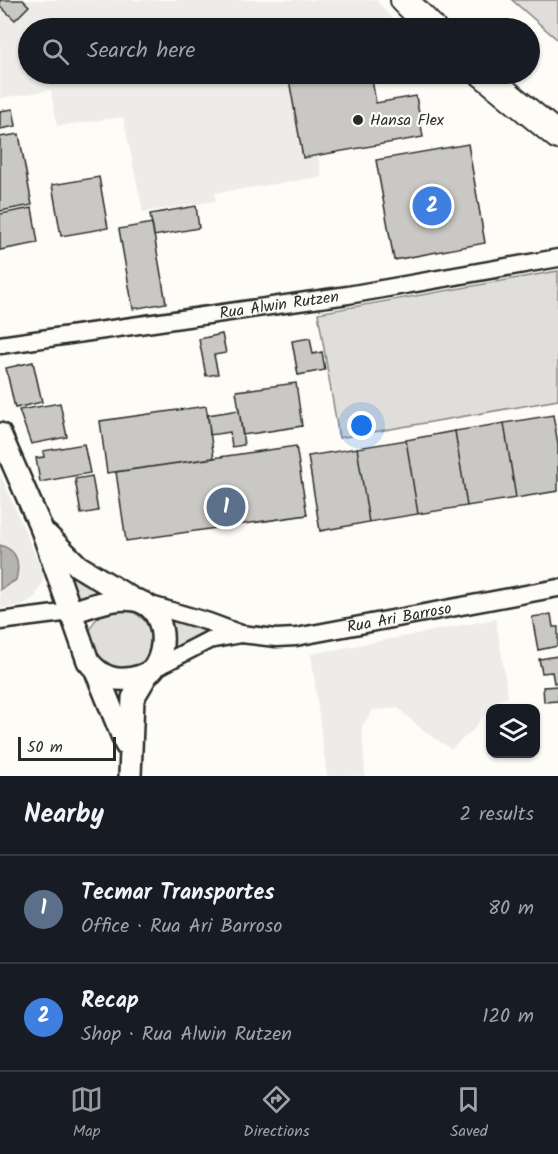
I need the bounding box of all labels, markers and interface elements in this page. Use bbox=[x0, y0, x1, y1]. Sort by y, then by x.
search box bbox=[18, 18, 540, 84]
text: Search here bbox=[87, 34, 195, 69]
icon: search bbox=[39, 35, 72, 68]
place label: Hansa Flex bbox=[370, 108, 445, 133]
marker: Hansa Flex bbox=[351, 113, 365, 127]
pin: 2 bbox=[412, 184, 452, 228]
street label: Rua Alwin Rutzen bbox=[218, 284, 340, 326]
your location bbox=[347, 411, 376, 440]
pin: 1 bbox=[206, 484, 246, 530]
street label: Rua Ari Barroso bbox=[345, 596, 453, 640]
map controls bbox=[486, 704, 540, 758]
button: layers bbox=[486, 704, 540, 758]
scale bar bbox=[18, 734, 116, 762]
text: 50 m bbox=[27, 735, 63, 760]
text: Nearby bbox=[24, 794, 104, 836]
text: 2 results bbox=[459, 799, 534, 831]
text: Tecmar Transportes bbox=[81, 876, 275, 911]
text: 1 bbox=[40, 893, 47, 925]
text: 80 m bbox=[488, 893, 534, 925]
text: Office · Rua Ari Barroso bbox=[81, 911, 282, 943]
text: Recap bbox=[81, 984, 139, 1019]
text: 2 bbox=[38, 1001, 49, 1033]
text: 120 m bbox=[482, 1001, 534, 1033]
text: Shop · Rua Alwin Rutzen bbox=[81, 1019, 292, 1051]
tab: Map bbox=[70, 1083, 103, 1144]
tab: Directions bbox=[243, 1083, 310, 1144]
tab: Saved bbox=[450, 1083, 488, 1144]

